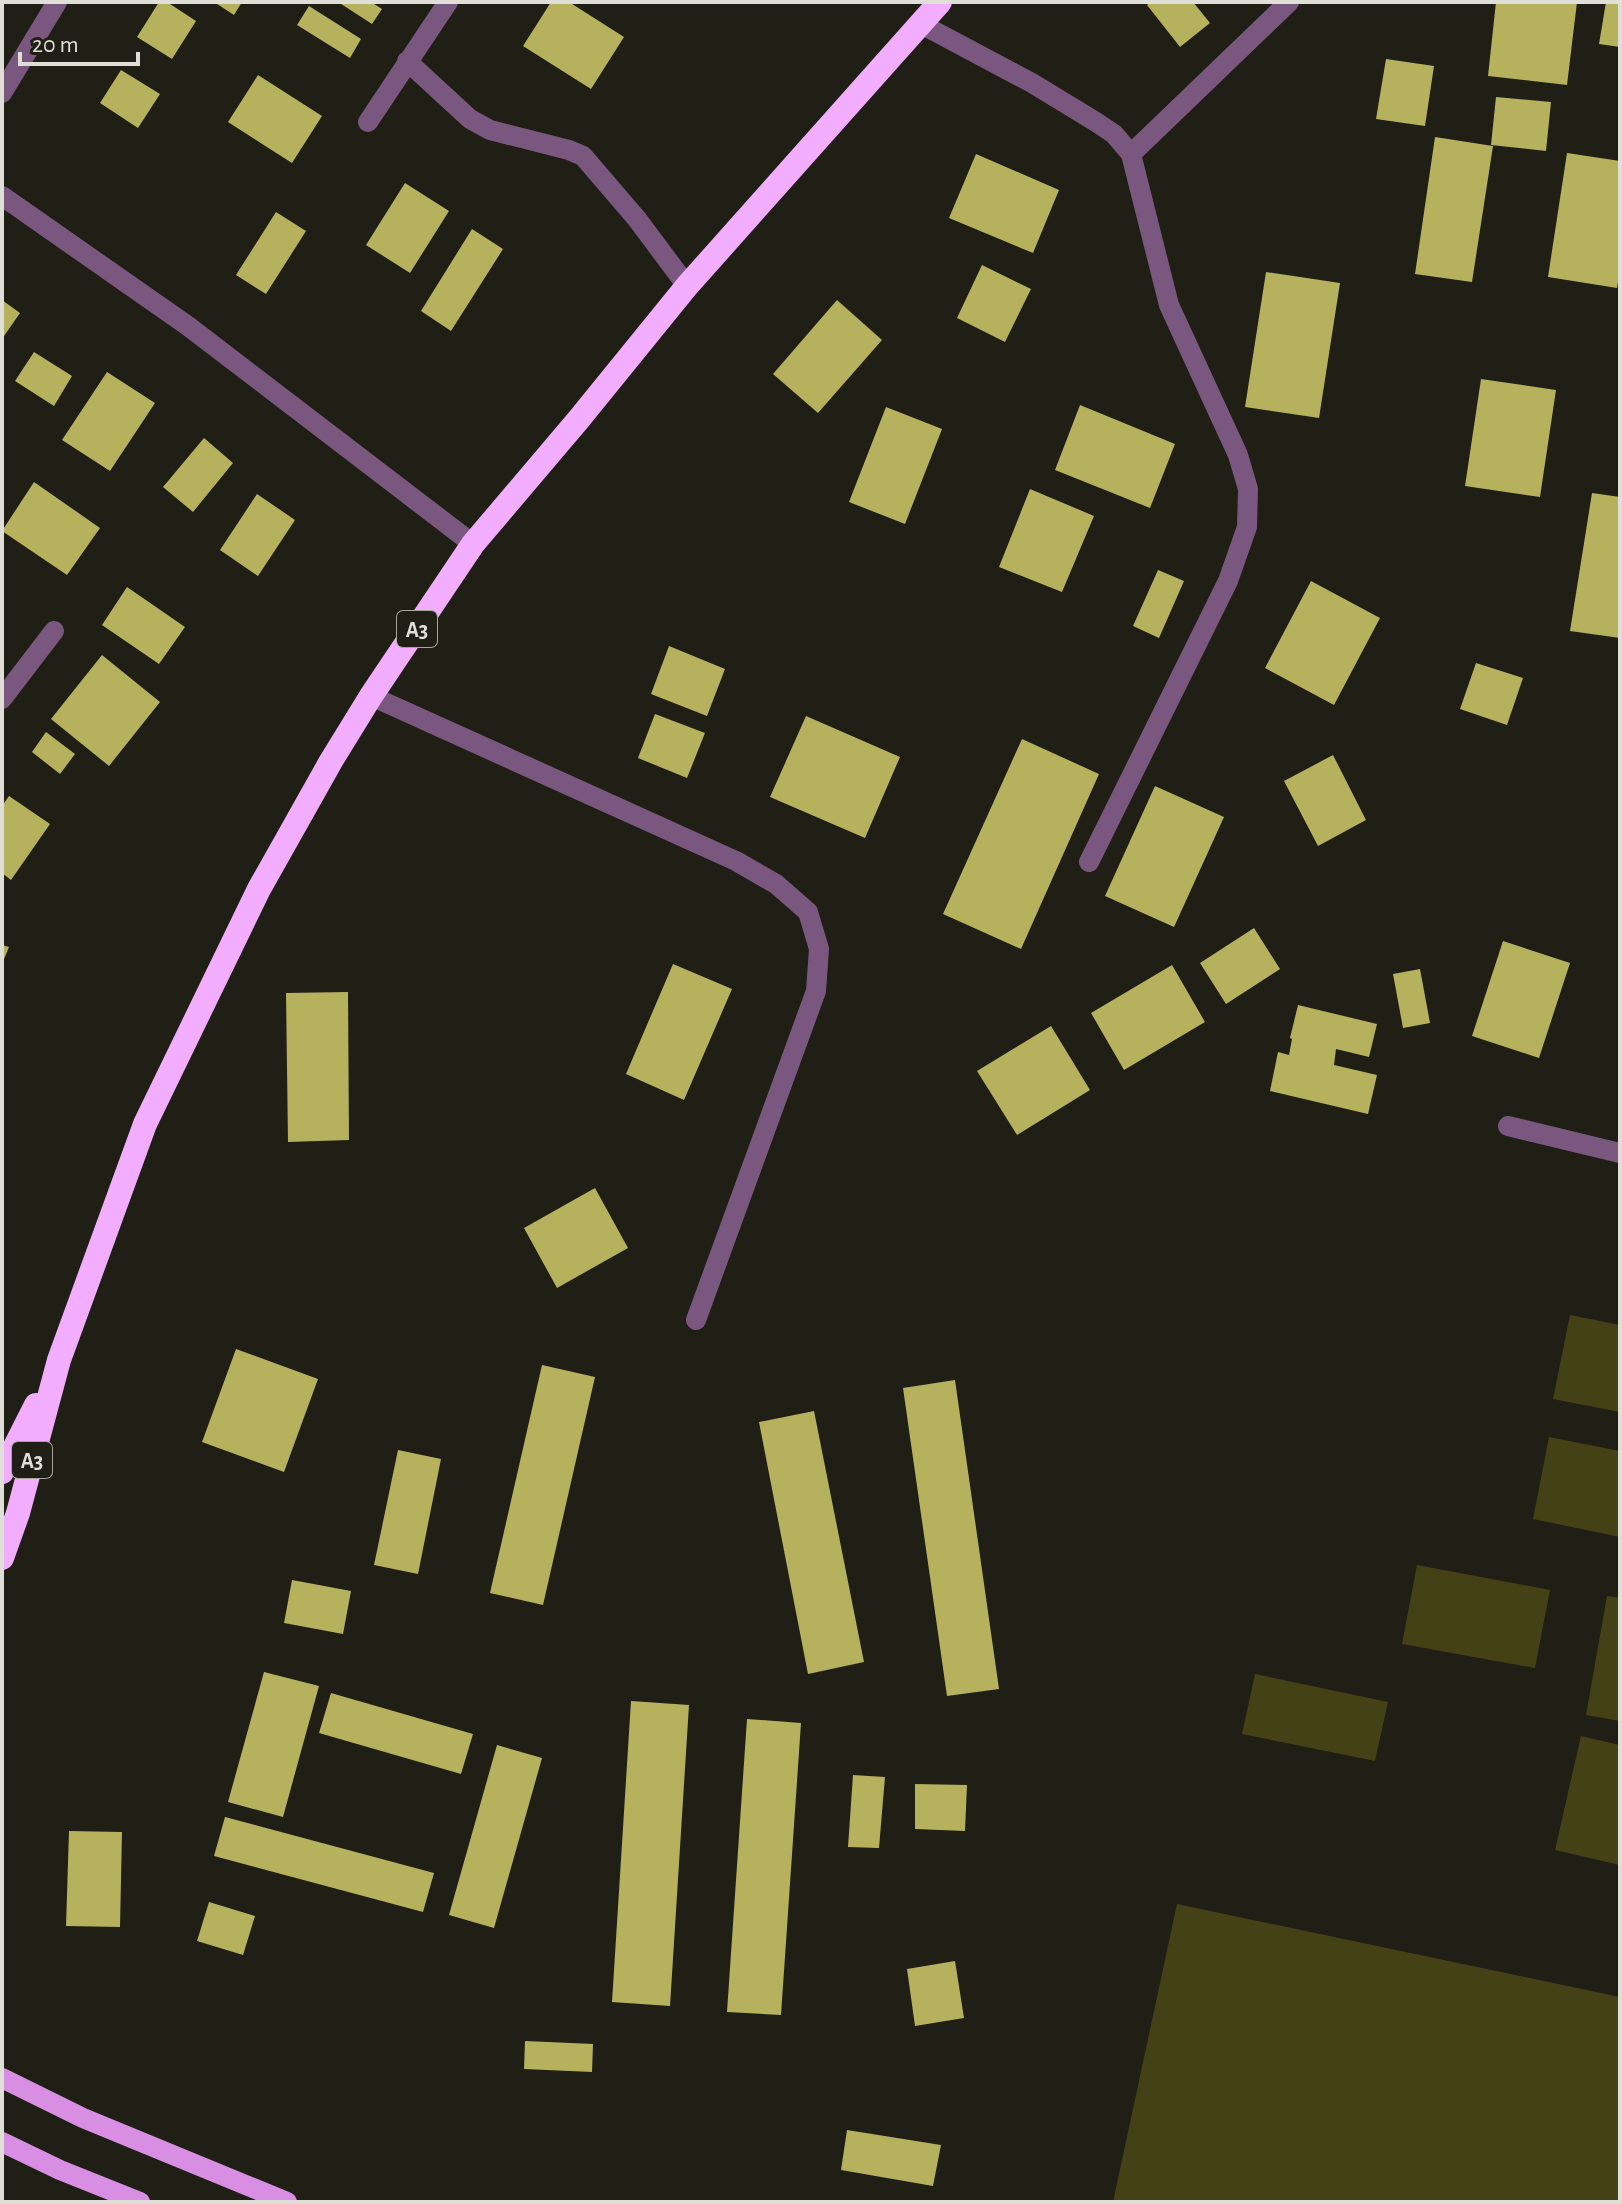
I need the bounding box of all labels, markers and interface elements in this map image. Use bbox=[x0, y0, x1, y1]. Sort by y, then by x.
scale bar bbox=[20, 16, 138, 66]
text: 20 m bbox=[32, 33, 79, 57]
road number: A3 bbox=[397, 611, 437, 647]
road number: A3 bbox=[12, 1442, 52, 1478]

